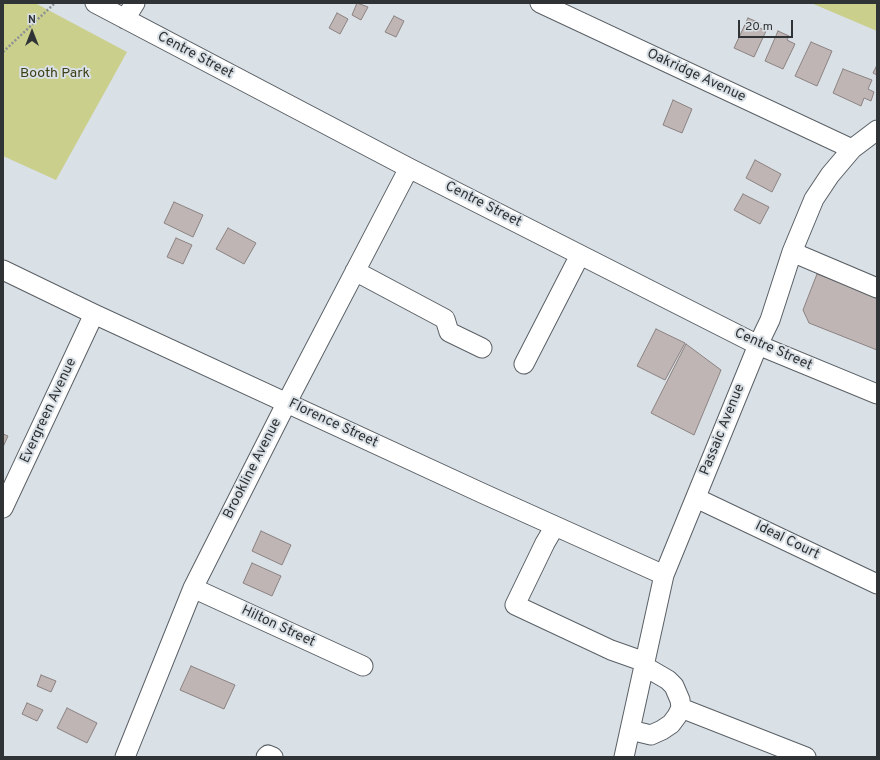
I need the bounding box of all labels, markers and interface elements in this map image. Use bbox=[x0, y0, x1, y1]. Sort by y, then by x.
north arrow bbox=[12, 12, 52, 52]
scale bar bbox=[740, 12, 795, 38]
text: N bbox=[28, 13, 36, 27]
text: 20 m bbox=[745, 19, 773, 35]
street label: Centre Street bbox=[154, 29, 236, 83]
street label: Oakridge Avenue bbox=[644, 46, 748, 106]
park label: Booth Park bbox=[20, 66, 90, 82]
street label: Centre Street bbox=[442, 179, 524, 231]
street label: Centre Street bbox=[731, 325, 815, 375]
street label: Evergreen Avenue bbox=[17, 356, 81, 466]
street label: Passaic Avenue bbox=[697, 382, 749, 478]
street label: Florence Street bbox=[286, 396, 380, 452]
street label: Brookline Avenue bbox=[220, 416, 286, 522]
street label: Ideal Court bbox=[752, 518, 822, 564]
street label: Hilton Street bbox=[238, 603, 318, 651]

